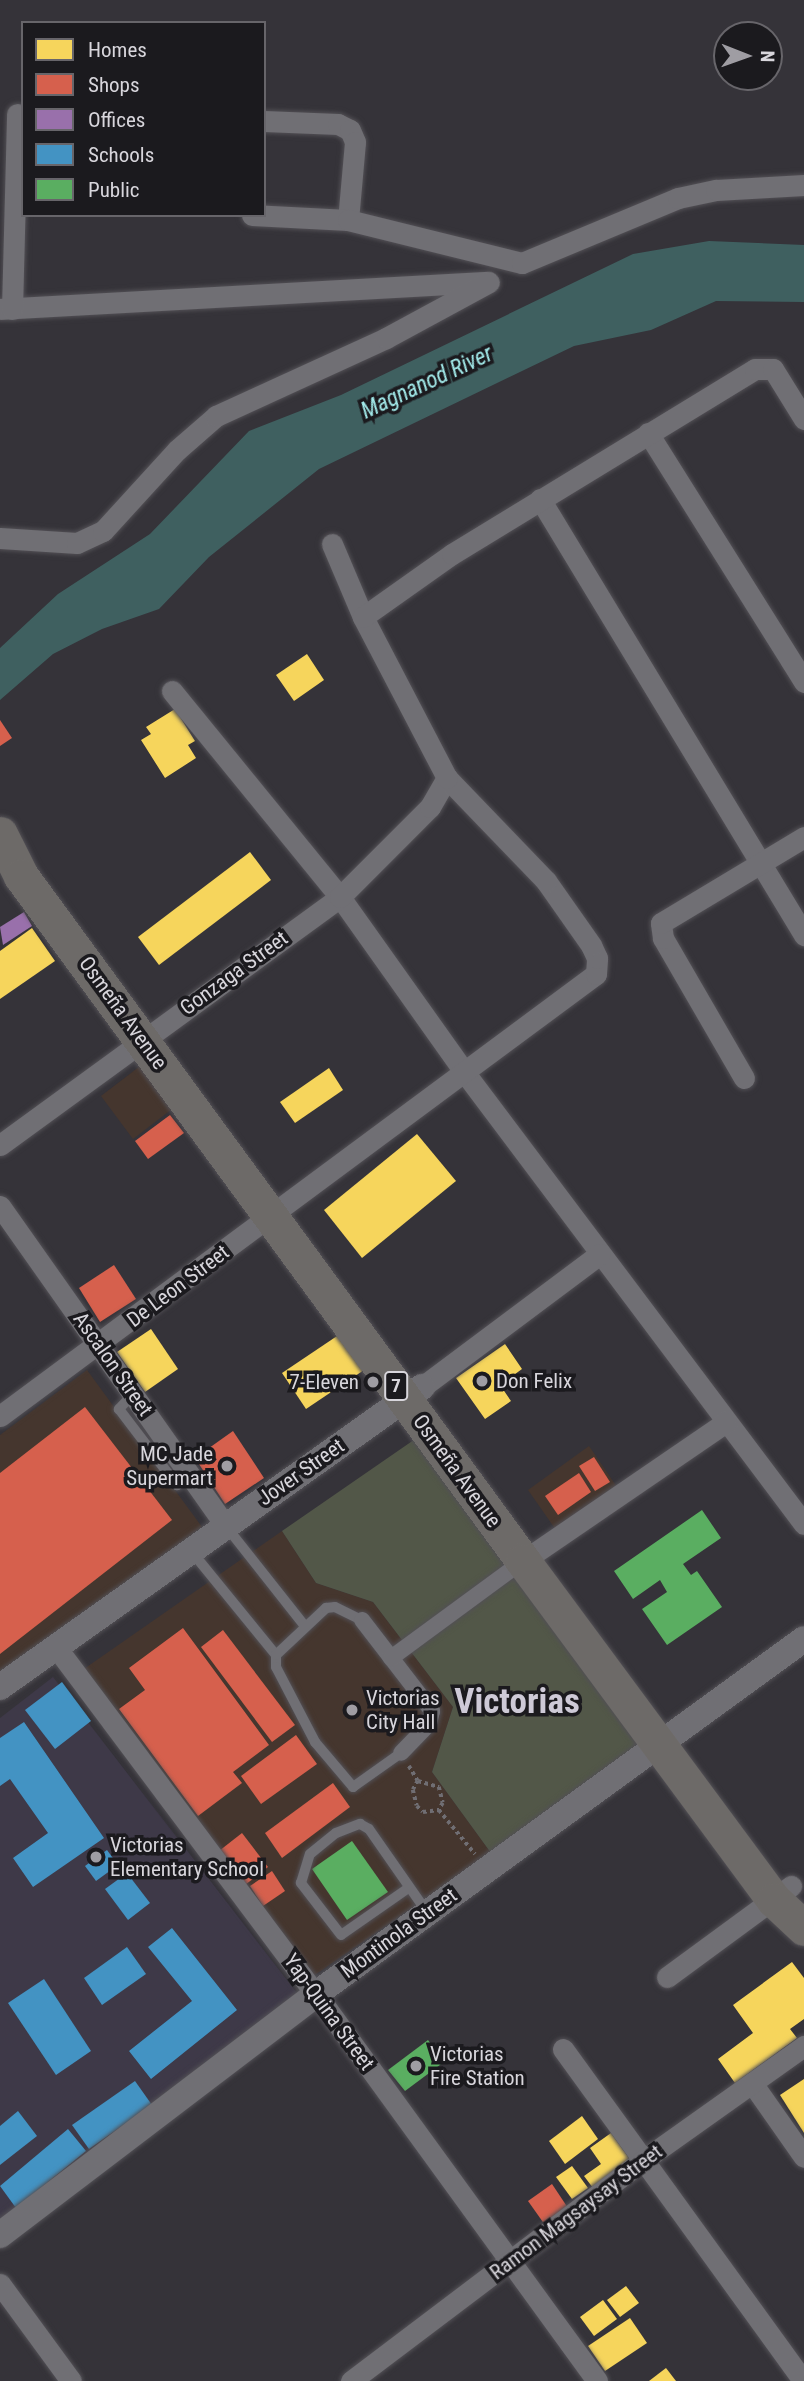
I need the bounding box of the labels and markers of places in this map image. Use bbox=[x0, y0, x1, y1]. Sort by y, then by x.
place label: Don Felix bbox=[496, 1368, 572, 1394]
place label: 7-Eleven bbox=[290, 1369, 359, 1395]
marker: Don Felix bbox=[474, 1373, 490, 1389]
marker: 7-Eleven bbox=[365, 1374, 381, 1390]
place label: MC Jade Supermart bbox=[126, 1441, 213, 1491]
marker: MC Jade Supermart bbox=[219, 1458, 235, 1474]
place label: Victorias City Hall bbox=[366, 1685, 440, 1735]
marker: Victorias City Hall bbox=[344, 1702, 360, 1718]
place label: Victorias Elementary School bbox=[110, 1832, 264, 1882]
marker: Victorias Elementary School bbox=[88, 1849, 104, 1865]
place label: Victorias Fire Station bbox=[430, 2041, 525, 2091]
marker: Victorias Fire Station bbox=[408, 2058, 424, 2074]

